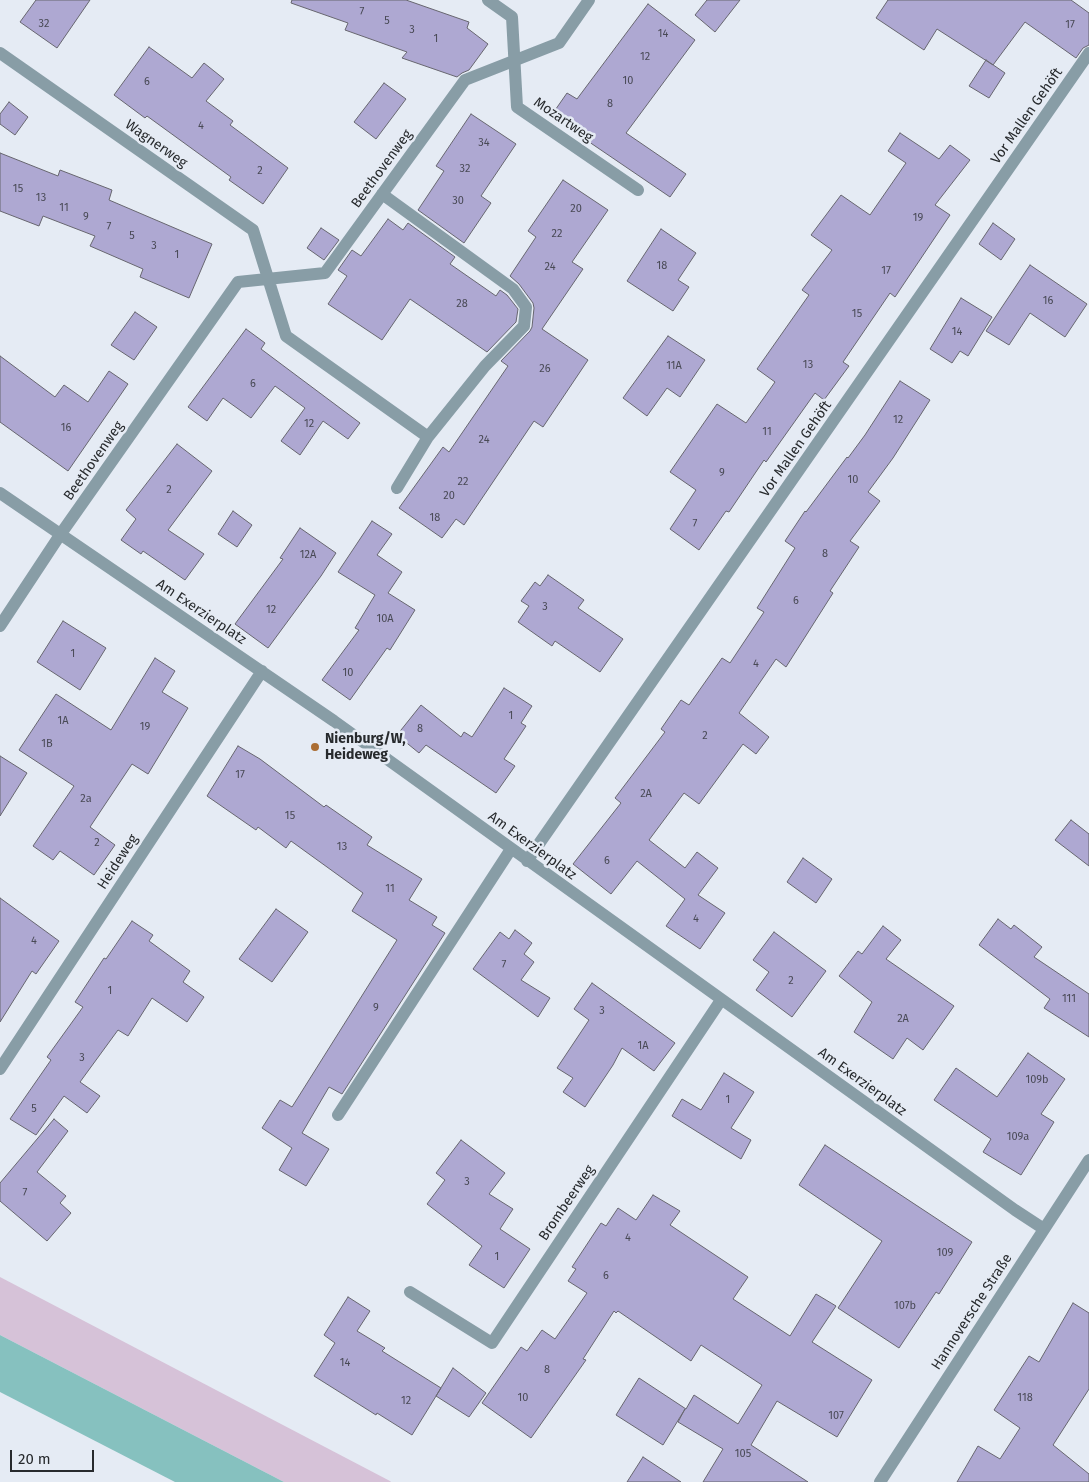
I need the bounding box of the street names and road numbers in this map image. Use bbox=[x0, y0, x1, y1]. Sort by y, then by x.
street label: Vor Mallen Gehöft bbox=[988, 65, 1066, 167]
street label: Mozartweg bbox=[530, 94, 596, 146]
street label: Wagnerweg bbox=[122, 116, 190, 172]
street label: Beethovenweg bbox=[348, 127, 416, 211]
street label: Vor Mallen Gehöft bbox=[757, 398, 835, 500]
street label: Beethovenweg bbox=[61, 418, 127, 504]
street label: Am Exerzierplatz bbox=[153, 576, 249, 648]
street label: Am Exerzierplatz bbox=[485, 808, 579, 884]
street label: Heideweg bbox=[94, 831, 142, 893]
street label: Am Exerzierplatz bbox=[815, 1044, 909, 1120]
street label: Brombeerweg bbox=[536, 1162, 598, 1244]
street label: Hannoversche Straße bbox=[928, 1251, 1016, 1373]

